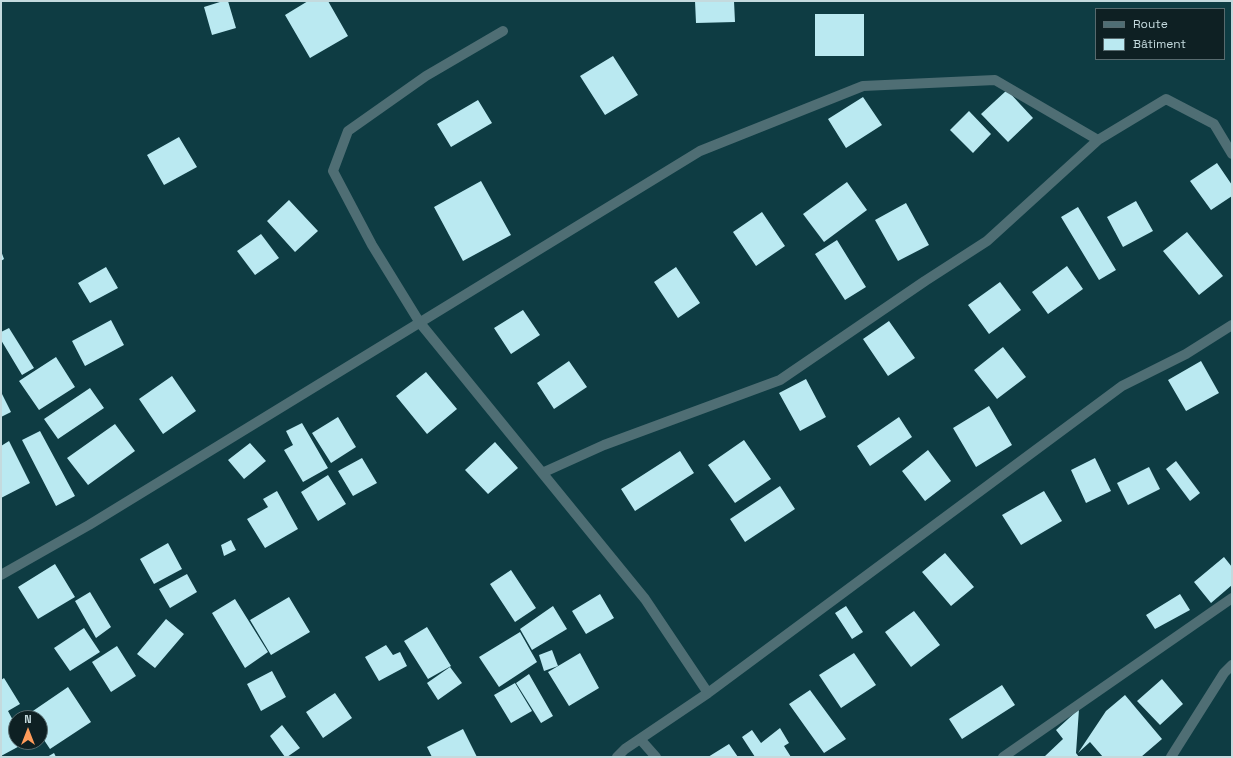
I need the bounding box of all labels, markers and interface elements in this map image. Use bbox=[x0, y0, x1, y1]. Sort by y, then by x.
legend bbox=[1095, 8, 1225, 60]
text: Route bbox=[1133, 16, 1168, 32]
text: Bâtiment bbox=[1133, 36, 1186, 52]
north arrow bbox=[8, 710, 48, 750]
text: N bbox=[24, 712, 32, 726]

